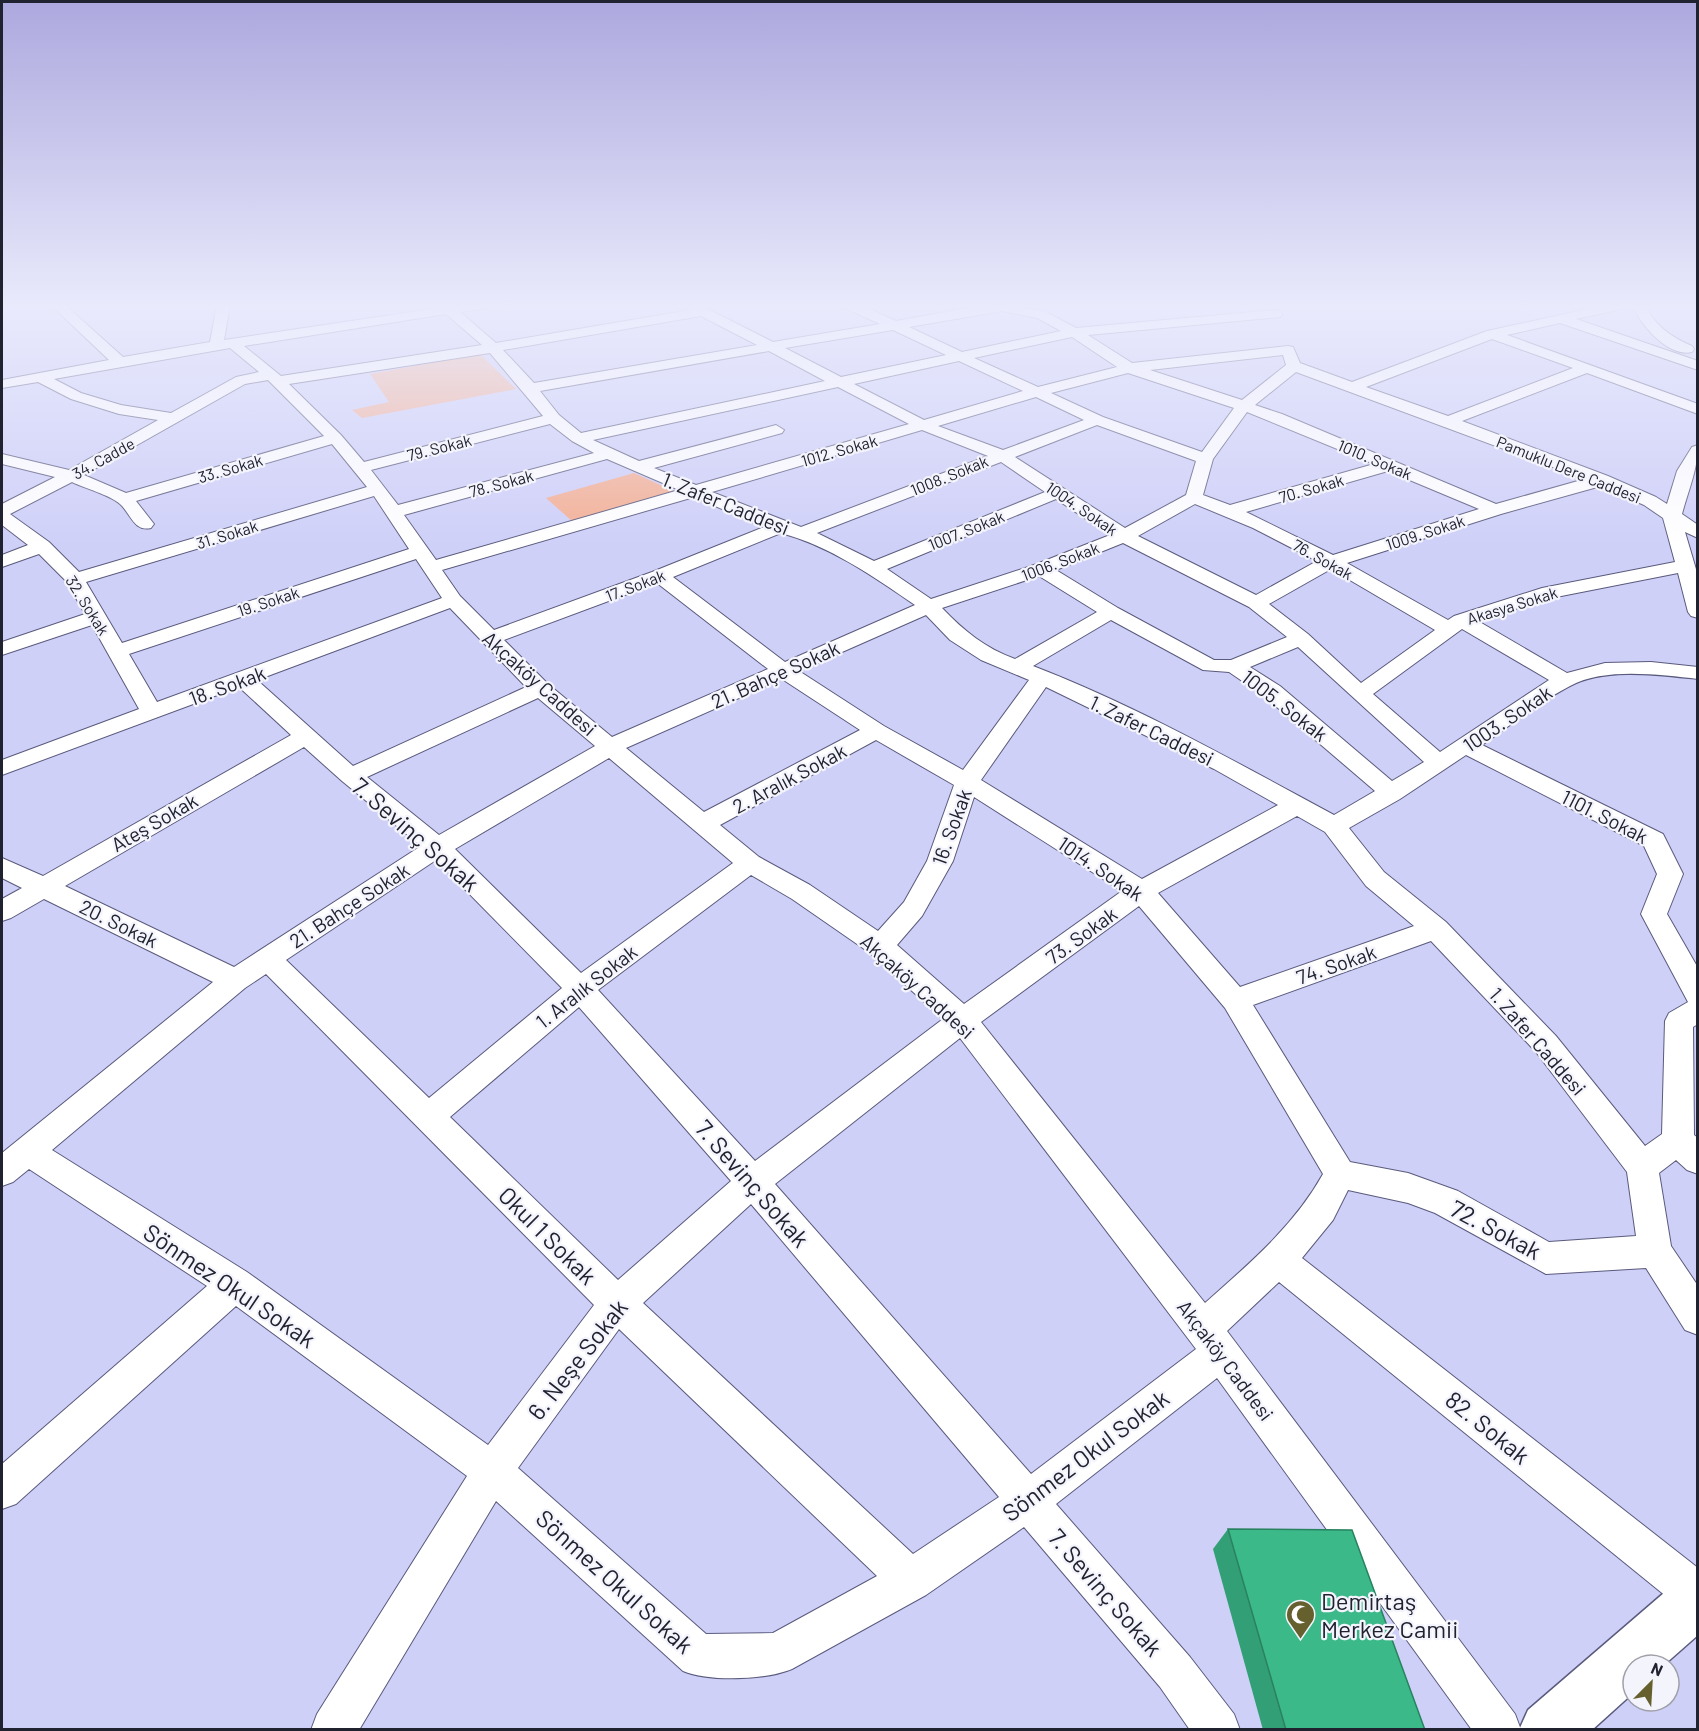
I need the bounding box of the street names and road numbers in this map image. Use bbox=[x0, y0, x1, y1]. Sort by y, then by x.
street label: 79. Sokak bbox=[405, 430, 473, 464]
street label: 1012. Sokak bbox=[799, 430, 879, 470]
street label: Pamuklu Dere Caddesi bbox=[1494, 431, 1644, 507]
street label: 34. Cadde bbox=[68, 433, 138, 483]
street label: 1010. Sokak bbox=[1335, 435, 1415, 483]
street label: 33. Sokak bbox=[196, 450, 264, 486]
street label: 1008. Sokak bbox=[908, 451, 990, 499]
street label: 78. Sokak bbox=[467, 465, 535, 501]
street label: 1. Zafer Caddesi bbox=[659, 467, 793, 539]
street label: 70. Sokak bbox=[1276, 470, 1346, 506]
street label: 1004. Sokak bbox=[1043, 477, 1121, 539]
street label: 1007. Sokak bbox=[925, 506, 1007, 554]
street label: 1009. Sokak bbox=[1383, 510, 1467, 554]
street label: 31. Sokak bbox=[194, 516, 260, 552]
street label: 76. Sokak bbox=[1290, 535, 1356, 583]
street label: 1006. Sokak bbox=[1018, 537, 1102, 585]
street label: 17. Sokak bbox=[603, 565, 667, 605]
street label: 32. Sokak bbox=[62, 572, 114, 638]
street label: 19. Sokak bbox=[235, 582, 301, 620]
street label: Akasya Sokak bbox=[1464, 582, 1560, 628]
street label: Akçaköy Caddesi bbox=[478, 626, 602, 740]
street label: 21. Bahçe Sokak bbox=[707, 635, 843, 713]
street label: 18. Sokak bbox=[185, 660, 269, 710]
street label: 1005. Sokak bbox=[1237, 664, 1333, 746]
street label: 1003. Sokak bbox=[1458, 679, 1556, 757]
street label: 1. Zafer Caddesi bbox=[1086, 690, 1218, 770]
street label: 2. Aralık Sokak bbox=[728, 738, 850, 818]
street label: 7. Sevinç Sokak bbox=[346, 771, 486, 897]
street label: 1101. Sokak bbox=[1558, 784, 1652, 848]
street label: 16. Sokak bbox=[926, 786, 976, 868]
street label: Ateş Sokak bbox=[107, 788, 201, 856]
street label: 1014. Sokak bbox=[1054, 831, 1148, 905]
street label: 21. Bahçe Sokak bbox=[285, 857, 413, 953]
street label: 20. Sokak bbox=[76, 894, 162, 952]
street label: 73. Sokak bbox=[1041, 901, 1121, 969]
street label: Akçaköy Caddesi bbox=[856, 929, 980, 1043]
street label: 1. Aralık Sokak bbox=[531, 939, 641, 1033]
street label: 74. Sokak bbox=[1293, 939, 1379, 989]
street label: 1. Zafer Caddesi bbox=[1485, 982, 1591, 1100]
street label: 7. Sevinç Sokak bbox=[690, 1113, 816, 1253]
street label: Okul 1 Sokak bbox=[493, 1180, 603, 1290]
street label: 72. Sokak bbox=[1446, 1193, 1546, 1265]
street label: Sönmez Okul Sokak bbox=[139, 1217, 321, 1353]
street label: 6. Neşe Sokak bbox=[521, 1293, 633, 1425]
street label: Akçaköy Caddesi bbox=[1173, 1295, 1279, 1425]
street label: Sönmez Okul Sokak bbox=[996, 1383, 1174, 1527]
street label: 82. Sokak bbox=[1440, 1384, 1536, 1470]
street label: Sönmez Okul Sokak bbox=[531, 1503, 699, 1659]
street label: 7. Sevinç Sokak bbox=[1043, 1522, 1169, 1662]

